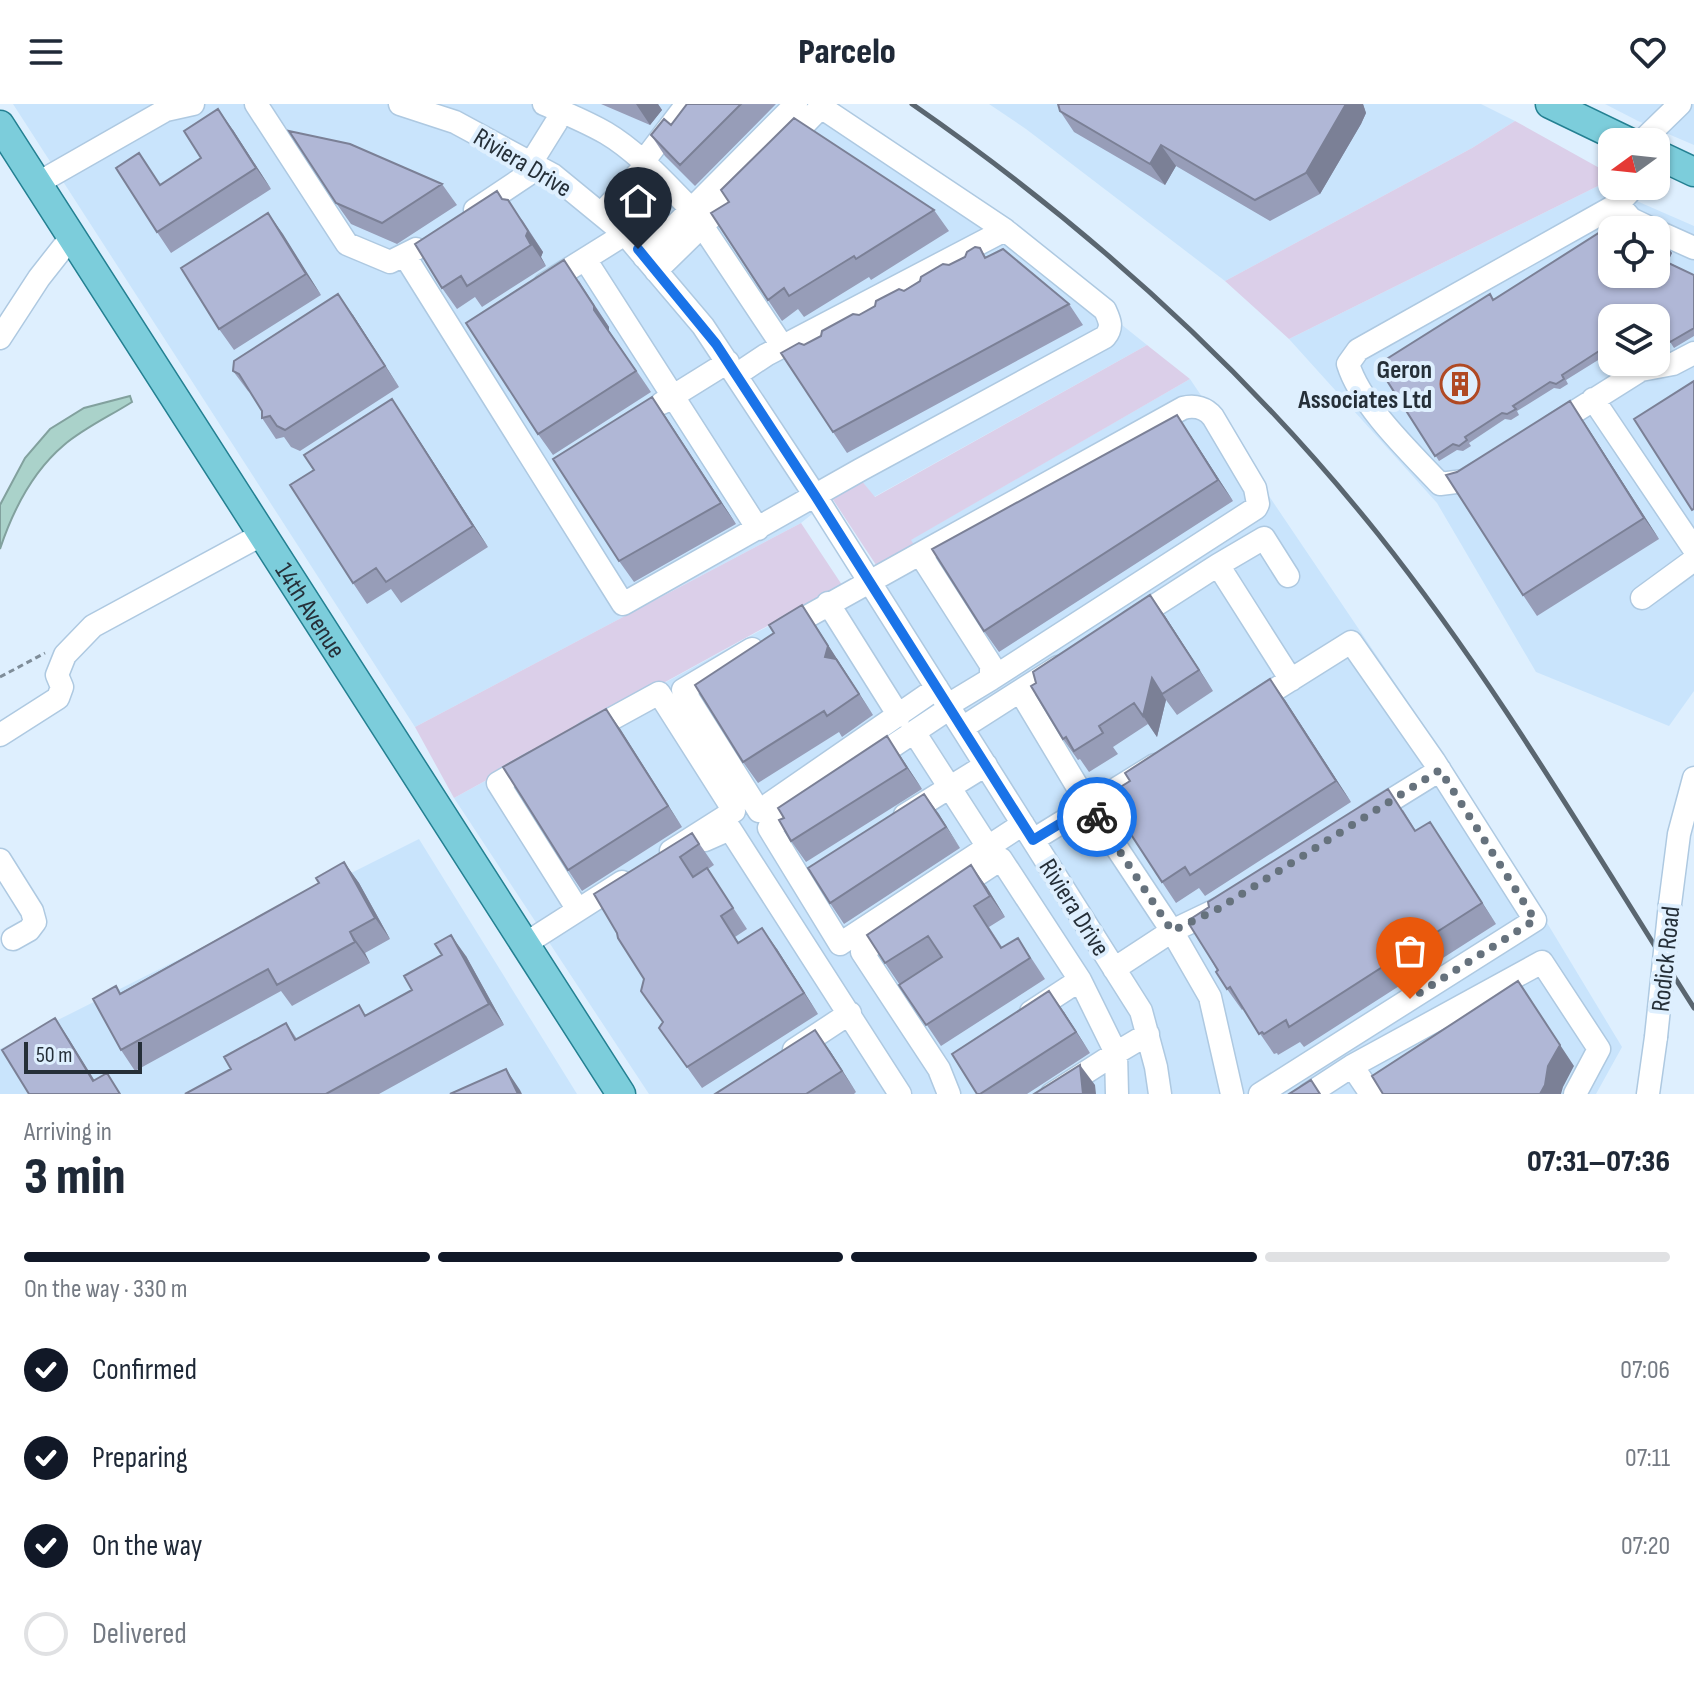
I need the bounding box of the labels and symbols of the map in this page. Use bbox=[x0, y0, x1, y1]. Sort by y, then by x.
street label: Riviera Drive bbox=[468, 122, 577, 205]
north arrow bbox=[1598, 128, 1670, 200]
pin bbox=[604, 167, 672, 249]
place label: Geron Associates Ltd bbox=[1297, 355, 1432, 416]
building icon: Geron Associates Ltd bbox=[1439, 363, 1481, 405]
street label: 14th Avenue bbox=[268, 557, 351, 664]
courier bbox=[1057, 777, 1137, 857]
street label: Riviera Drive bbox=[1032, 853, 1116, 962]
street label: Rodick Road bbox=[1646, 905, 1687, 1013]
pin bbox=[1376, 917, 1444, 999]
scale bar bbox=[24, 1038, 142, 1074]

